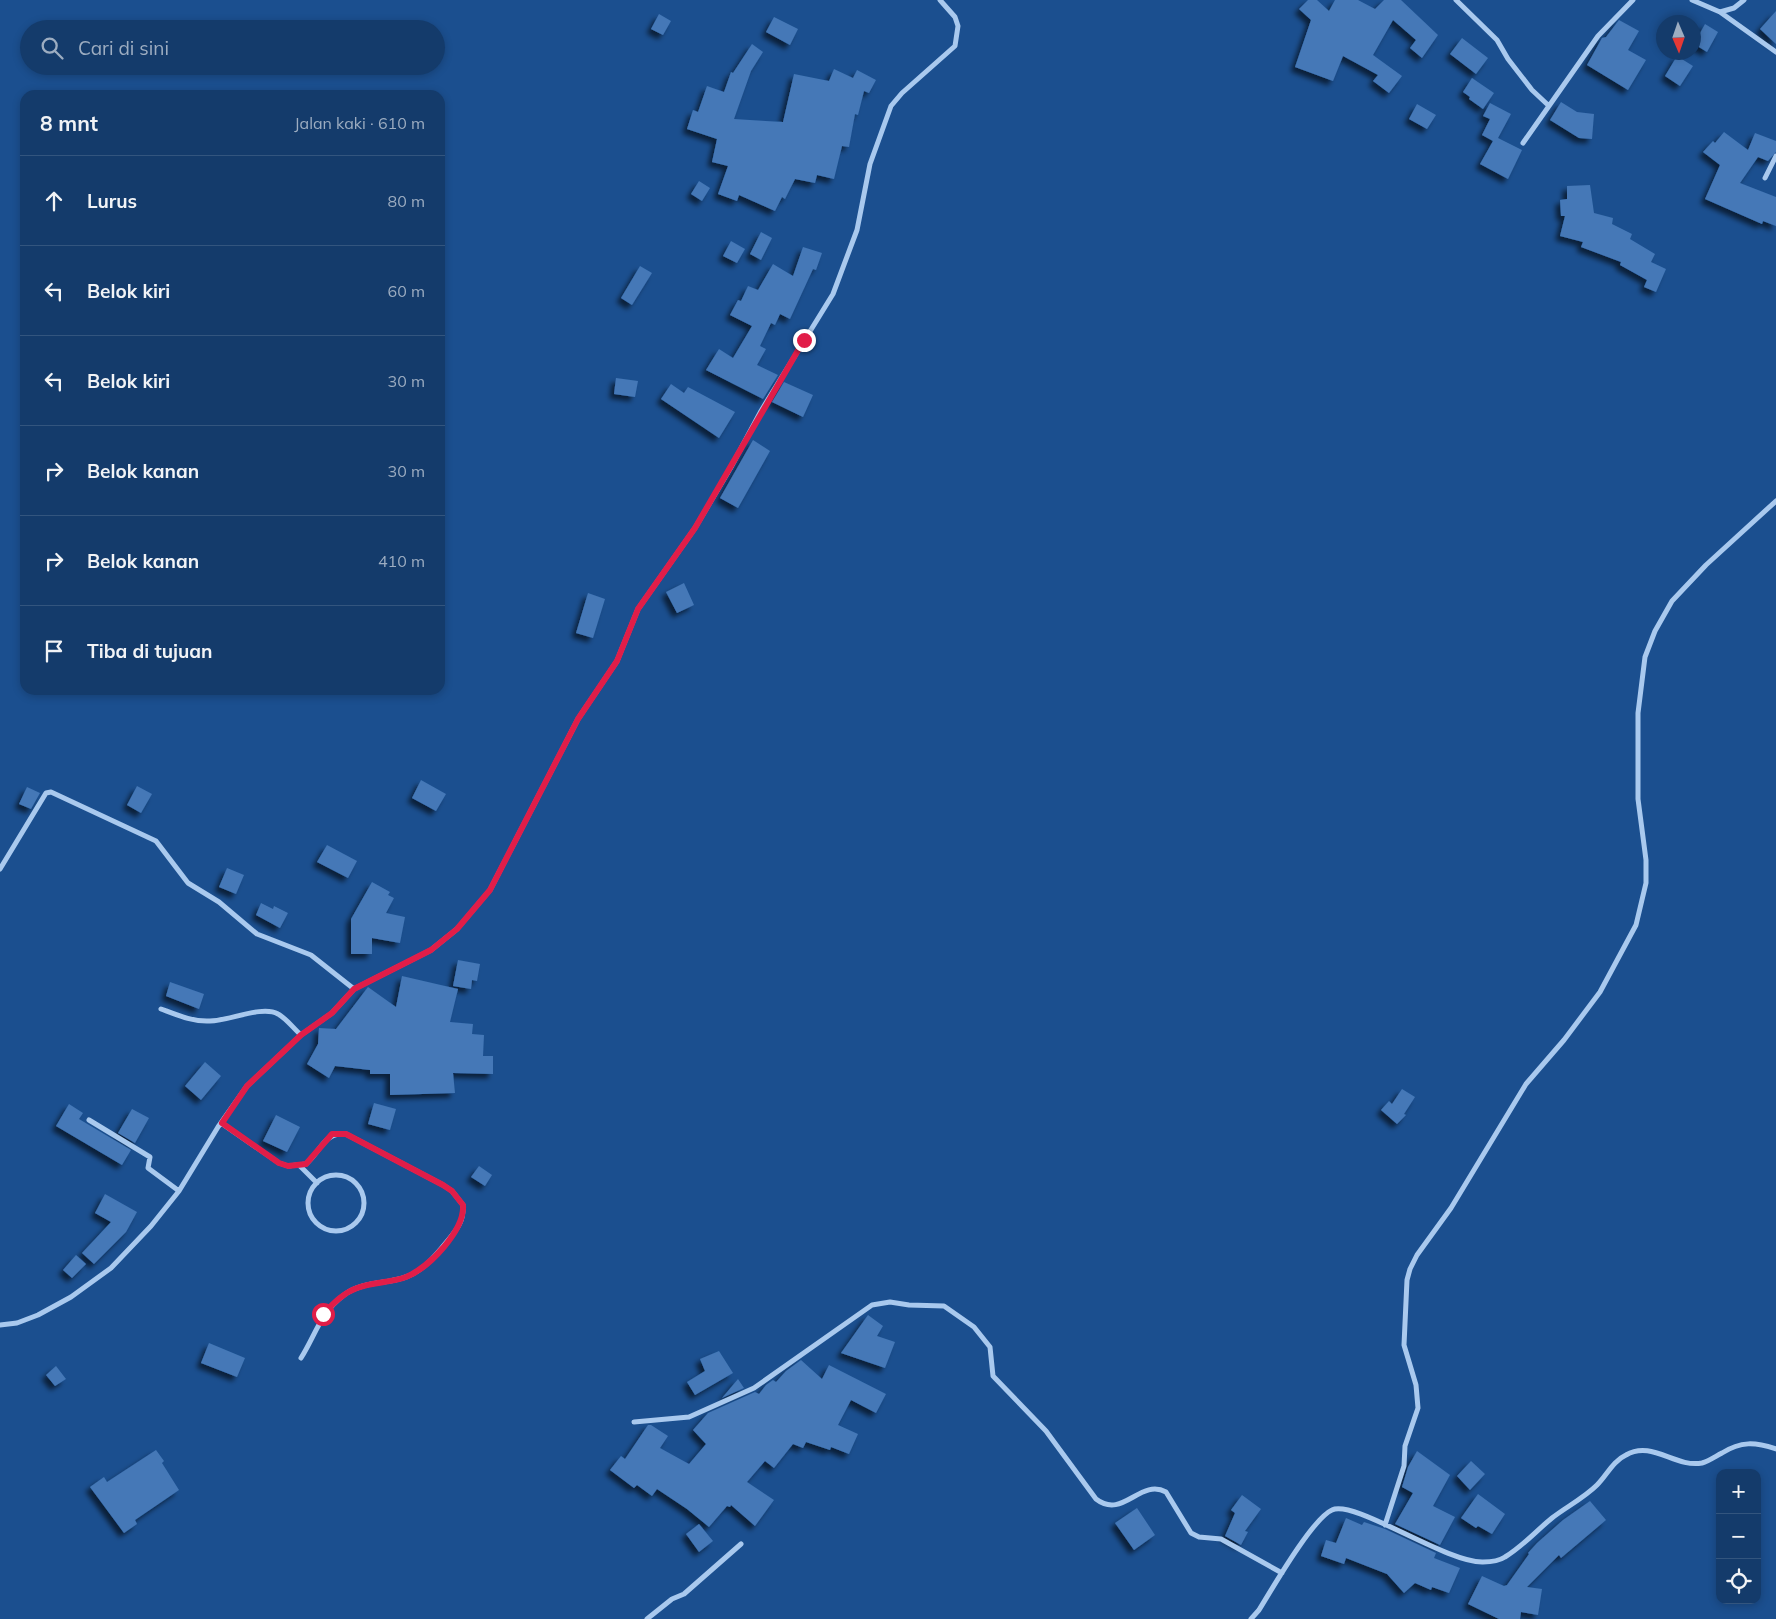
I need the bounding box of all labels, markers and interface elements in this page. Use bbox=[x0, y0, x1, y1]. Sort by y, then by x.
north arrow bbox=[1656, 15, 1701, 60]
search box bbox=[20, 20, 445, 75]
icon: search bbox=[38, 34, 66, 62]
text: Cari di sini bbox=[78, 36, 169, 60]
text: 8 mnt bbox=[40, 110, 98, 136]
text: Jalan kaki · 610 m bbox=[294, 113, 425, 133]
icon: ahead bbox=[40, 187, 68, 215]
text: Lurus bbox=[87, 189, 137, 213]
text: 80 m bbox=[388, 191, 425, 211]
icon: left bbox=[40, 277, 68, 305]
text: Belok kiri bbox=[87, 279, 170, 303]
text: 60 m bbox=[388, 281, 425, 301]
route end bbox=[793, 329, 816, 352]
icon: left bbox=[40, 367, 68, 395]
text: Belok kiri bbox=[87, 369, 170, 393]
text: 30 m bbox=[388, 371, 425, 391]
icon: right bbox=[40, 457, 68, 485]
text: Belok kanan bbox=[87, 459, 199, 483]
text: 30 m bbox=[388, 461, 425, 481]
icon: right bbox=[40, 547, 68, 575]
text: Belok kanan bbox=[87, 549, 199, 573]
text: 410 m bbox=[378, 551, 425, 571]
icon: arrive bbox=[40, 637, 68, 665]
text: Tiba di tujuan bbox=[87, 639, 212, 663]
route start bbox=[312, 1303, 335, 1326]
map controls bbox=[1716, 1469, 1761, 1604]
button: + bbox=[1716, 1469, 1761, 1514]
button: − bbox=[1716, 1514, 1761, 1559]
button: locate bbox=[1716, 1559, 1761, 1604]

